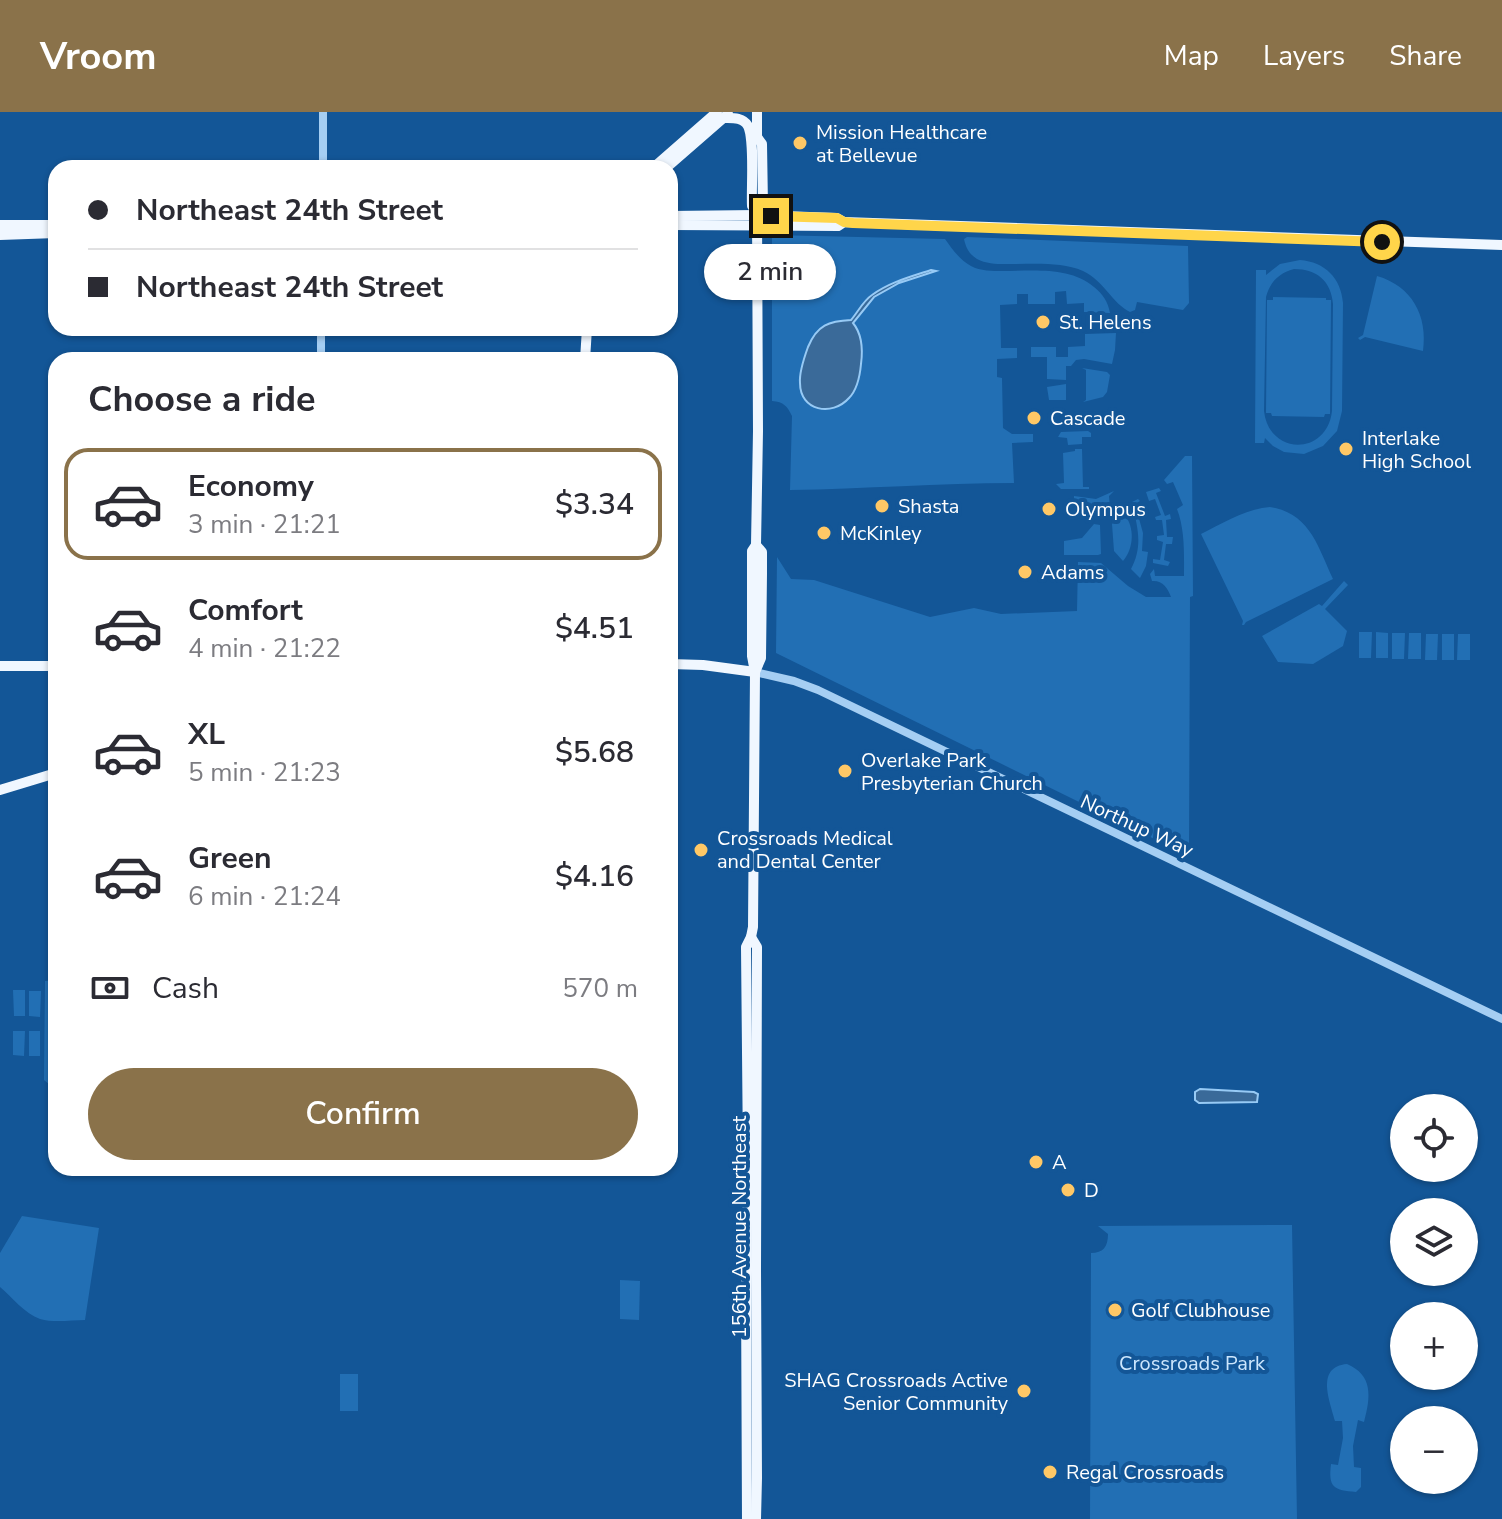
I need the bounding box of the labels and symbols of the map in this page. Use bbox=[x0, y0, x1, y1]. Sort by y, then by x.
place label: Mission Healthcare at Bellevue bbox=[816, 119, 987, 169]
marker: Mission Healthcare at Bellevue bbox=[791, 134, 809, 152]
route end bbox=[753, 198, 789, 234]
route start bbox=[1364, 224, 1400, 260]
callout: 2 min bbox=[705, 244, 837, 300]
place label: St. Helens bbox=[1059, 309, 1152, 336]
marker: St. Helens bbox=[1034, 313, 1052, 331]
place label: Cascade bbox=[1050, 405, 1125, 432]
marker: Cascade bbox=[1025, 409, 1043, 427]
place label: Interlake High School bbox=[1362, 425, 1471, 475]
marker: Interlake High School bbox=[1337, 440, 1355, 458]
place label: Shasta bbox=[898, 493, 959, 520]
place label: Olympus bbox=[1065, 496, 1146, 523]
marker: Shasta bbox=[873, 497, 891, 515]
marker: Olympus bbox=[1040, 500, 1058, 518]
place label: McKinley bbox=[840, 520, 922, 547]
marker: McKinley bbox=[815, 524, 833, 542]
place label: Adams bbox=[1041, 559, 1104, 586]
marker: Adams bbox=[1016, 563, 1034, 581]
place label: Overlake Park Presbyterian Church bbox=[861, 747, 1043, 797]
marker: Overlake Park Presbyterian Church bbox=[836, 762, 854, 780]
street label: Northup Way bbox=[1076, 788, 1198, 864]
place label: Crossroads Medical and Dental Center bbox=[717, 825, 893, 875]
marker: Crossroads Medical and Dental Center bbox=[692, 841, 710, 859]
street label: 156th Avenue Northeast bbox=[726, 1115, 753, 1338]
place label: A bbox=[1052, 1149, 1067, 1176]
marker: A bbox=[1027, 1153, 1045, 1171]
place label: D bbox=[1084, 1177, 1099, 1204]
marker: D bbox=[1059, 1181, 1077, 1199]
place label: Golf Clubhouse bbox=[1131, 1297, 1270, 1324]
marker: Golf Clubhouse bbox=[1106, 1301, 1124, 1319]
park label: Crossroads Park bbox=[1119, 1350, 1266, 1377]
place label: SHAG Crossroads Active Senior Community bbox=[784, 1367, 1009, 1417]
marker: SHAG Crossroads Active Senior Community bbox=[1015, 1382, 1033, 1400]
place label: Regal Crossroads bbox=[1066, 1459, 1224, 1486]
marker: Regal Crossroads bbox=[1041, 1463, 1059, 1481]

